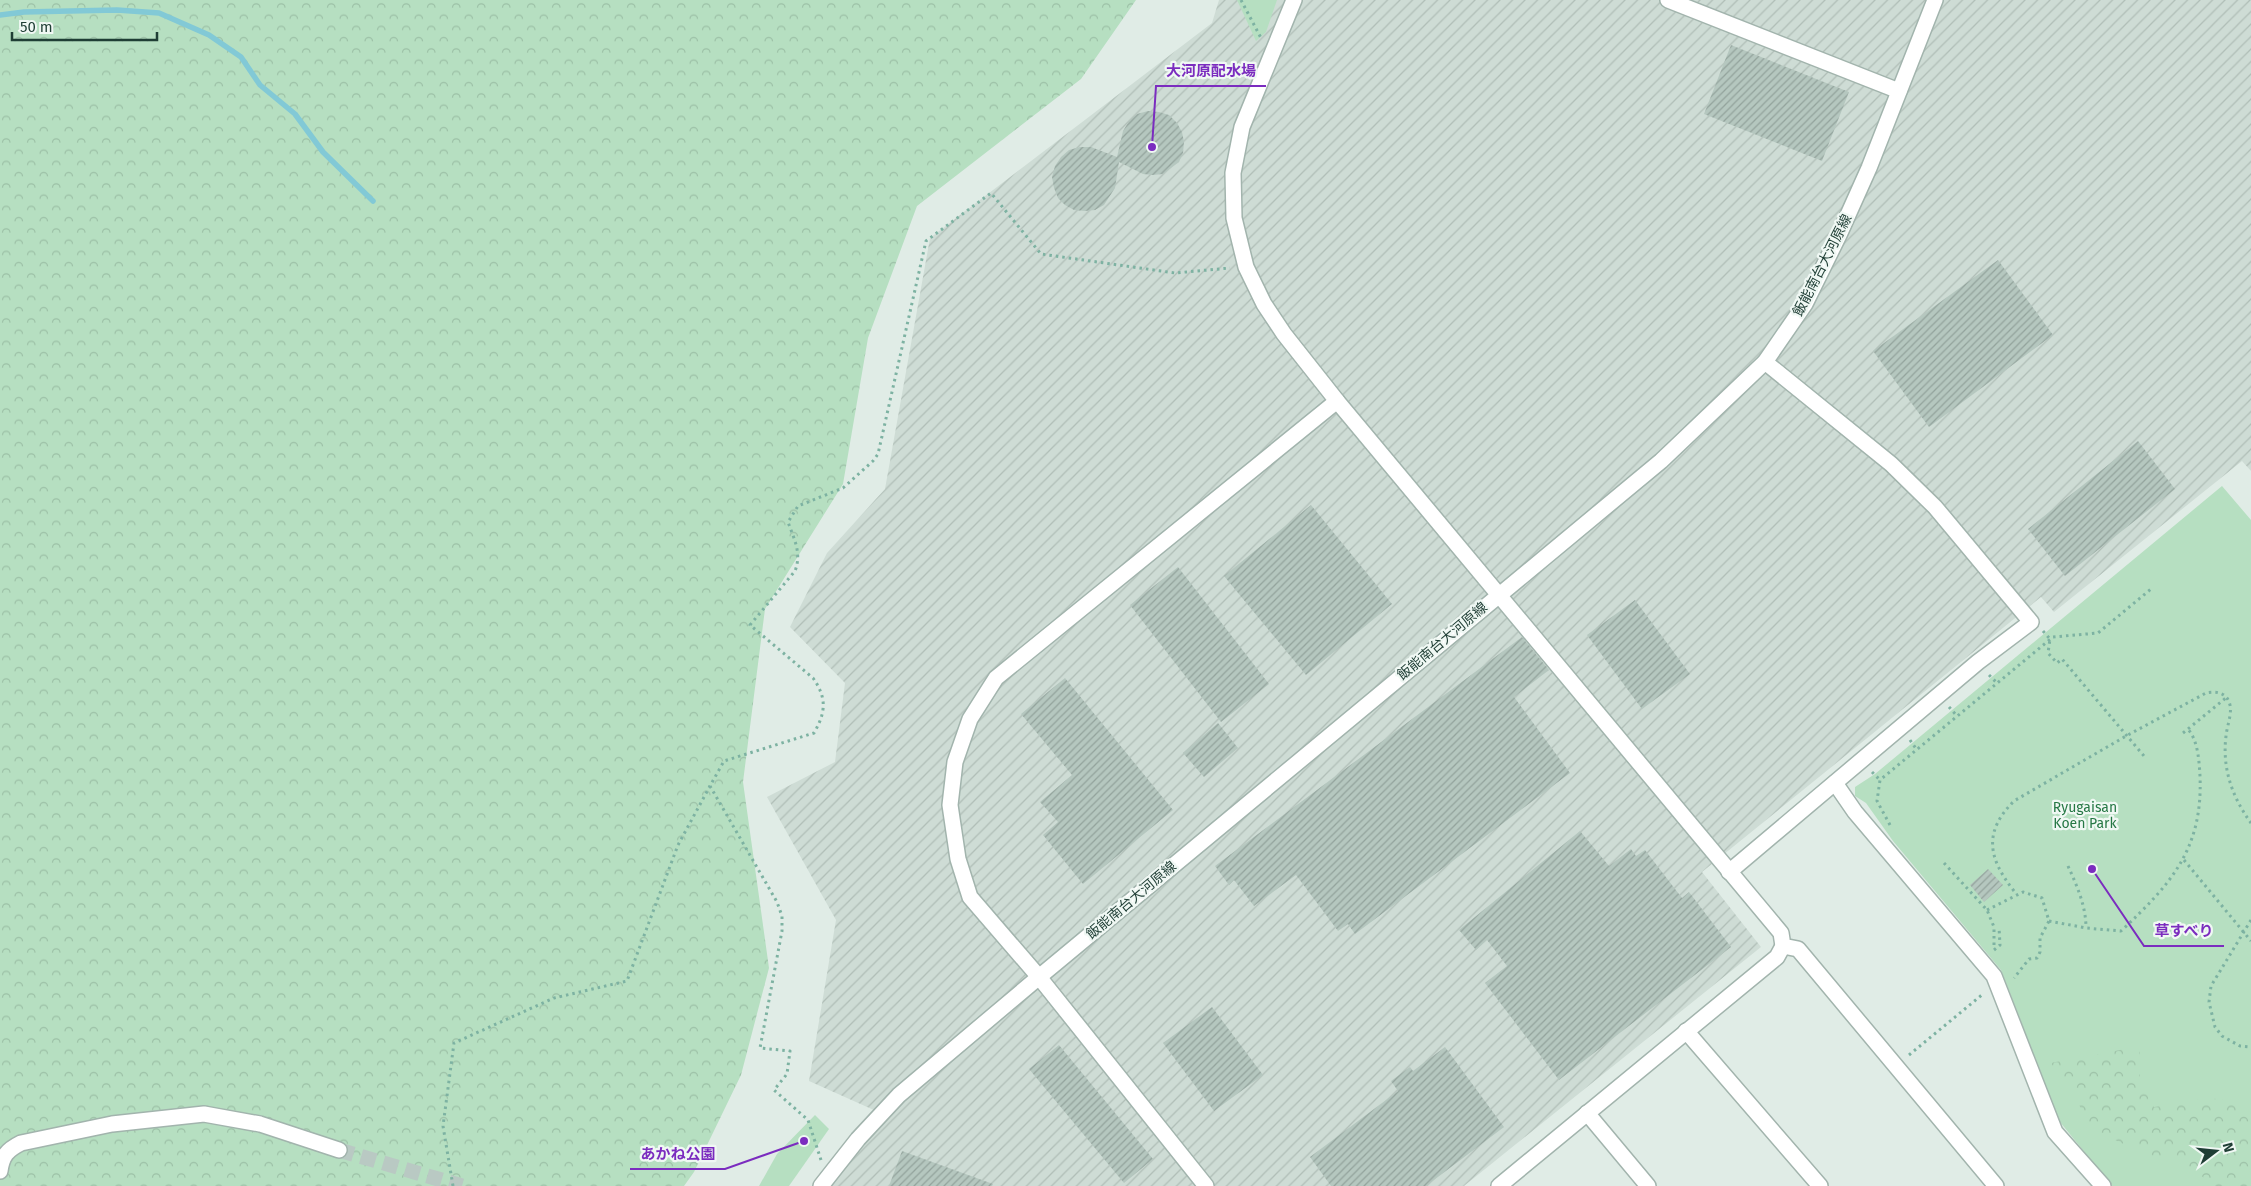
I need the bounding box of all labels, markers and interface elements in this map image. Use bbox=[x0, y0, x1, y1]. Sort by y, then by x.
scale bar bbox=[12, 10, 158, 42]
text: 50 m bbox=[20, 18, 53, 36]
callout: 大河原配水場 bbox=[1156, 56, 1266, 86]
text: 大河原配水場 bbox=[1166, 62, 1256, 80]
street label: 飯能南台大河原線 bbox=[1789, 211, 1855, 319]
street label: 飯能南台大河原線 bbox=[1394, 599, 1491, 684]
park label: Ryugaisan Koen Park bbox=[2053, 799, 2117, 832]
street label: 飯能南台大河原線 bbox=[1083, 858, 1180, 943]
callout: 草すべり bbox=[2144, 916, 2224, 946]
text: 草すべり bbox=[2155, 922, 2213, 940]
north arrow bbox=[2191, 1126, 2241, 1176]
callout: あかね公園 bbox=[630, 1139, 725, 1169]
text: N bbox=[2219, 1141, 2237, 1154]
text: あかね公園 bbox=[640, 1145, 716, 1163]

